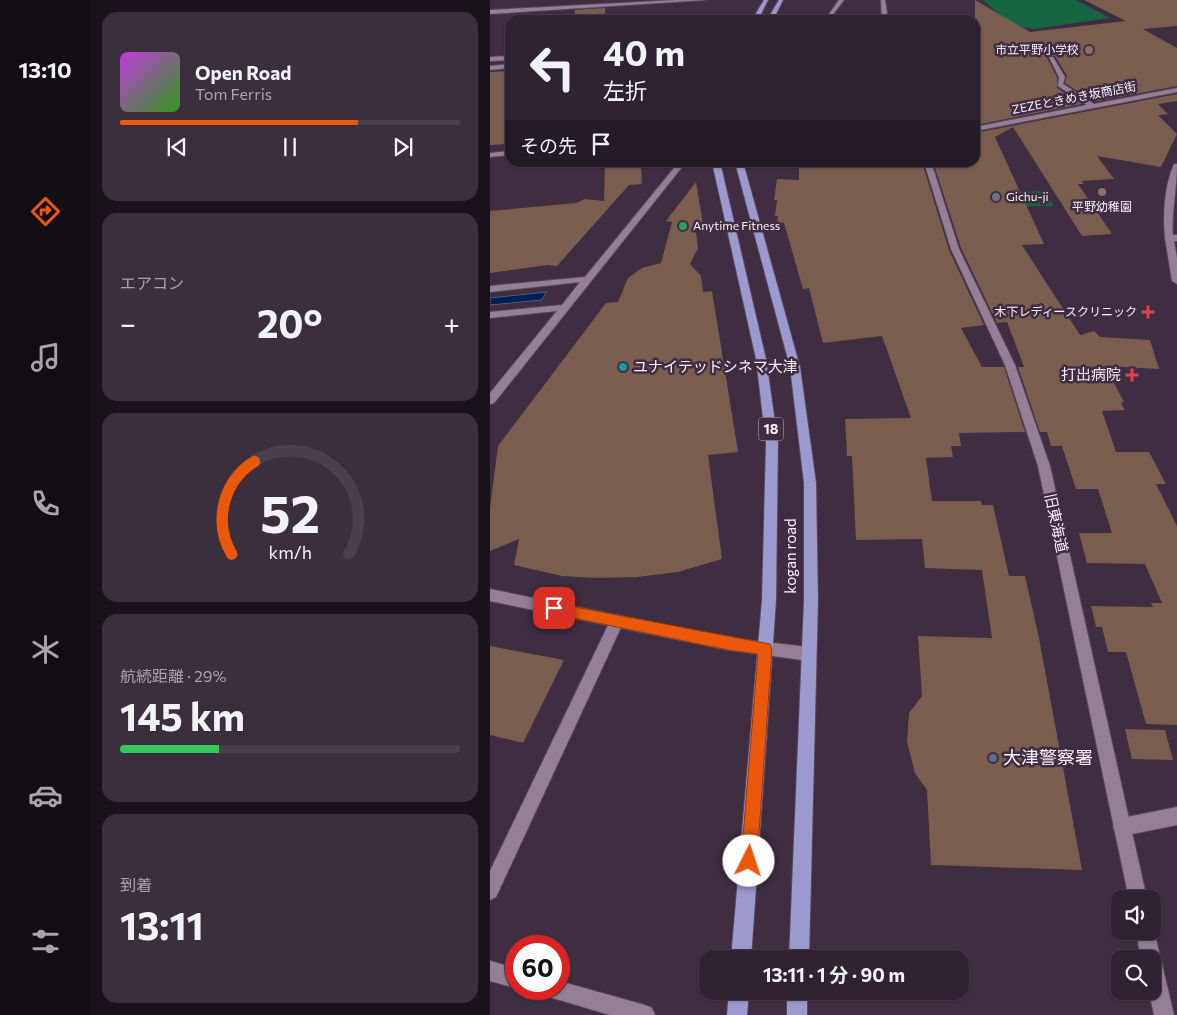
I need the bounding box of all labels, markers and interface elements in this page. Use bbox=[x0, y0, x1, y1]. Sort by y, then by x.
text: 40 m bbox=[603, 30, 685, 73]
icon: left bbox=[520, 35, 585, 100]
place label: 市立平野小学校 bbox=[995, 42, 1079, 56]
marker: 市立平野小学校 bbox=[1083, 44, 1095, 56]
text: 13:10 bbox=[18, 56, 72, 83]
text: Open Road bbox=[195, 61, 291, 84]
text: 左折 bbox=[603, 77, 647, 104]
street label: ZEZEときめき坂商店街 bbox=[1010, 78, 1137, 116]
text: Tom Ferris bbox=[195, 84, 272, 103]
icon: arrive bbox=[587, 130, 615, 158]
icon: previous bbox=[163, 133, 191, 161]
icon: pause bbox=[276, 133, 304, 161]
icon: next bbox=[389, 133, 417, 161]
text: その先 bbox=[520, 134, 577, 157]
marker: 平野幼稚園 bbox=[1096, 186, 1108, 198]
place label: Gichu-ji bbox=[1006, 189, 1049, 203]
marker: Gichu-ji bbox=[990, 191, 1002, 203]
icon: directions bbox=[28, 194, 63, 229]
place label: 平野幼稚園 bbox=[1072, 199, 1132, 213]
place label: Anytime Fitness bbox=[693, 218, 780, 232]
marker: Anytime Fitness bbox=[677, 220, 689, 232]
text: エアコン bbox=[120, 273, 184, 292]
text: 20° bbox=[257, 299, 323, 346]
place label: 木下レディースクリニック bbox=[994, 304, 1137, 318]
marker: 木下レディースクリニック bbox=[1141, 305, 1155, 319]
text: − bbox=[120, 306, 136, 340]
text: + bbox=[444, 306, 460, 340]
icon: music bbox=[28, 340, 63, 375]
place label: ユナイテッドシネマ大津 bbox=[633, 357, 798, 375]
marker: ユナイテッドシネマ大津 bbox=[617, 361, 629, 373]
place label: 打出病院 bbox=[1061, 365, 1121, 383]
marker: 打出病院 bbox=[1125, 368, 1139, 382]
road number: 18 bbox=[758, 418, 784, 440]
text: 52 bbox=[260, 480, 320, 544]
icon: phone bbox=[28, 486, 63, 521]
street label: 旧東海道 bbox=[1042, 492, 1072, 554]
street label: kogan road bbox=[781, 518, 799, 594]
text: km/h bbox=[268, 541, 312, 563]
pin bbox=[533, 587, 575, 629]
icon: arrive bbox=[540, 594, 568, 622]
icon: climate bbox=[28, 632, 63, 667]
text: 航続距離 · 29% bbox=[120, 666, 227, 685]
text: 145 km bbox=[120, 692, 245, 739]
place label: 大津警察署 bbox=[1003, 746, 1093, 768]
marker: 大津警察署 bbox=[987, 752, 999, 764]
icon: car bbox=[28, 778, 63, 813]
position arrow bbox=[722, 834, 774, 886]
text: 到着 bbox=[120, 875, 152, 894]
map controls bbox=[1111, 890, 1161, 1000]
button: sound bbox=[1111, 890, 1161, 940]
text: 13:11 bbox=[120, 901, 204, 948]
icon: filters bbox=[28, 924, 63, 959]
speed limit sign: 60 bbox=[505, 935, 570, 1000]
button: search bbox=[1111, 950, 1161, 1000]
text: 13:11 · 1 分 · 90 m bbox=[763, 963, 905, 986]

